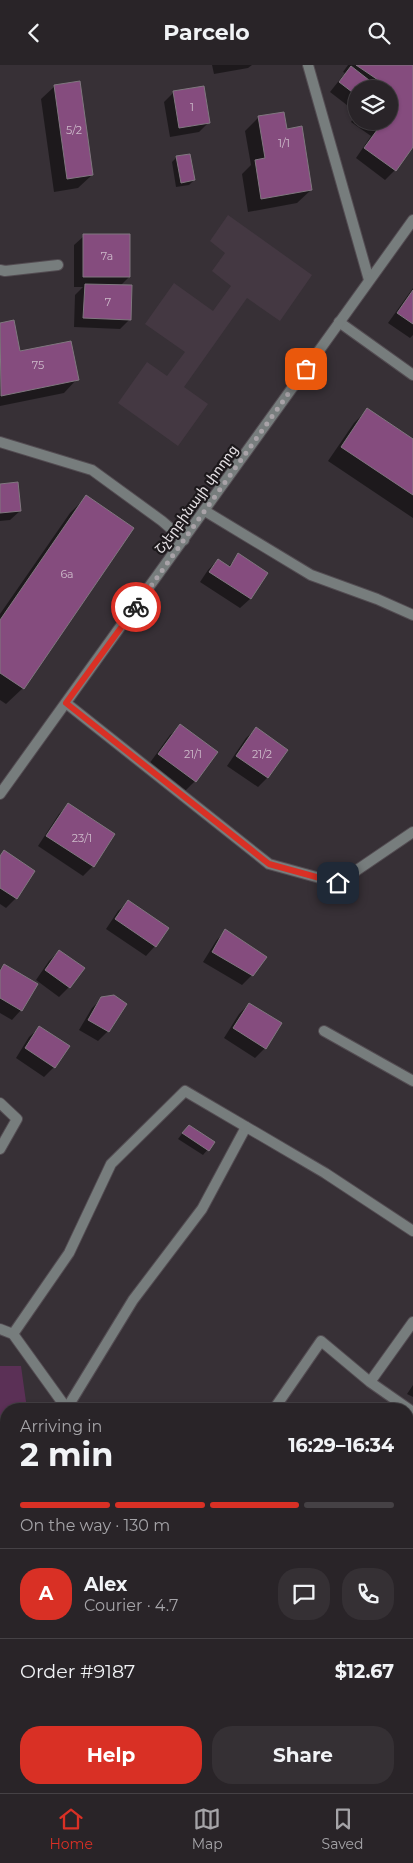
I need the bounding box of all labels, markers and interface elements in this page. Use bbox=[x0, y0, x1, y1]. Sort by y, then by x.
icon: back bbox=[20, 19, 48, 47]
text: Parcelo bbox=[163, 19, 250, 46]
icon: search bbox=[365, 19, 393, 47]
map controls bbox=[348, 80, 398, 130]
button: layers bbox=[348, 80, 398, 130]
house number: 1 bbox=[190, 100, 194, 114]
house number: 5/2 bbox=[66, 123, 82, 137]
house number: 1/1 bbox=[278, 136, 290, 150]
house number: 7a bbox=[101, 249, 113, 263]
house number: 7 bbox=[105, 295, 111, 309]
pin bbox=[285, 348, 327, 390]
icon: bag bbox=[292, 355, 320, 383]
house number: 75 bbox=[32, 358, 44, 372]
street label: Շչերբինայի փողոց bbox=[150, 441, 242, 557]
house number: 6a bbox=[60, 567, 74, 581]
courier bbox=[111, 582, 161, 632]
icon: bike bbox=[122, 593, 150, 621]
house number: 21/1 bbox=[184, 747, 202, 761]
house number: 21/2 bbox=[252, 747, 272, 761]
house number: 23/1 bbox=[72, 831, 92, 845]
pin bbox=[317, 862, 359, 904]
icon: home bbox=[324, 869, 352, 897]
text: Arriving in bbox=[20, 1417, 102, 1436]
text: 16:29–16:34 bbox=[288, 1434, 394, 1457]
text: 2 min bbox=[20, 1435, 113, 1474]
text: On the way · 130 m bbox=[20, 1516, 170, 1535]
button: chat bbox=[278, 1568, 330, 1620]
button: phone bbox=[342, 1568, 394, 1620]
text: Alex bbox=[84, 1573, 127, 1596]
text: A bbox=[39, 1582, 53, 1605]
text: Courier · 4.7 bbox=[84, 1596, 178, 1615]
text: Order #9187 bbox=[20, 1660, 135, 1683]
text: $12.67 bbox=[335, 1660, 394, 1683]
button: Help bbox=[20, 1726, 202, 1784]
button: Share bbox=[212, 1726, 394, 1784]
tab: Home bbox=[49, 1805, 93, 1853]
tab: Map bbox=[192, 1805, 223, 1853]
tab: Saved bbox=[322, 1805, 364, 1853]

